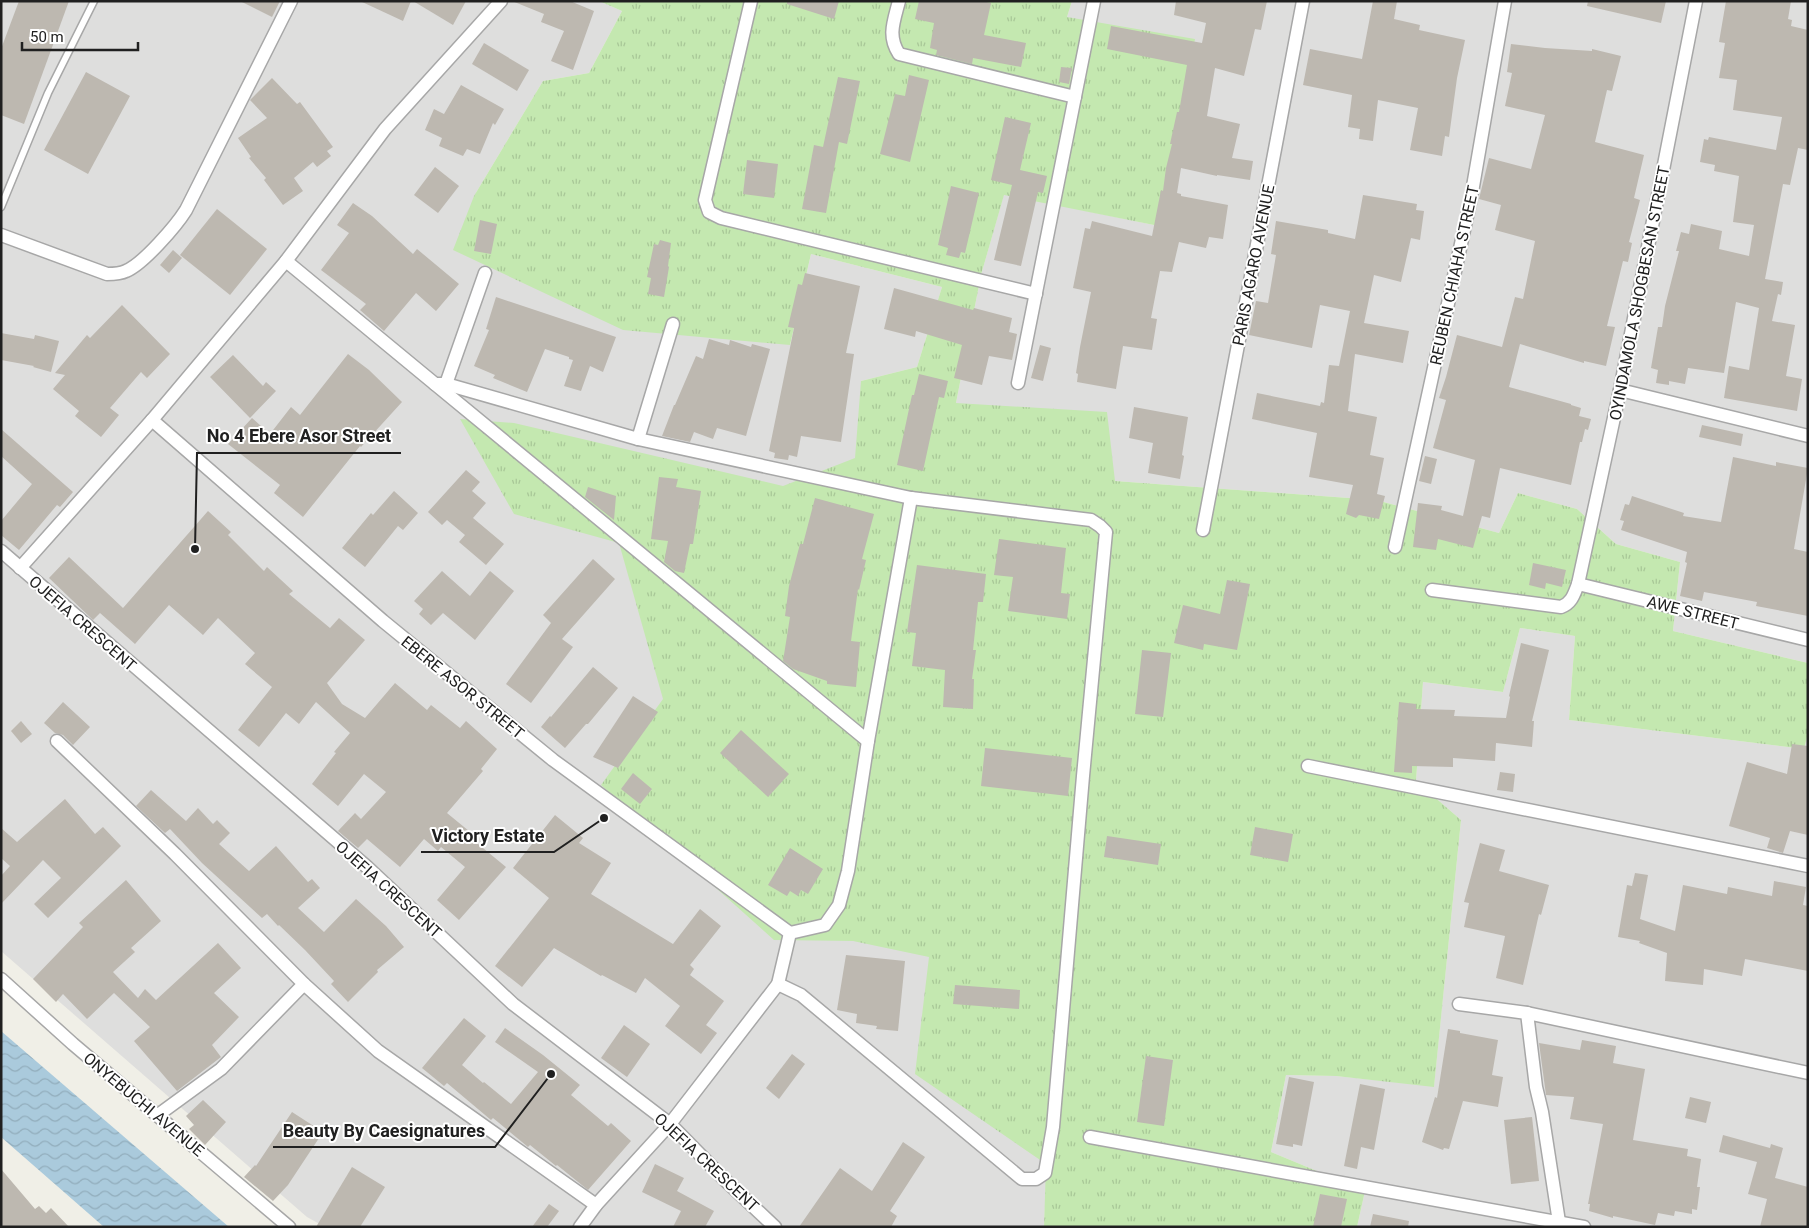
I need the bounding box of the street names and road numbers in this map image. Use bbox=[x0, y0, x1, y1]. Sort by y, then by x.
street label: OYINDAMOLA SHOGBESAN STREET bbox=[1605, 164, 1674, 422]
street label: PARIS AGARO AVENUE bbox=[1229, 183, 1278, 347]
street label: REUBEN CHIAHA STREET bbox=[1426, 183, 1483, 367]
street label: OJEFIA CRESCENT bbox=[25, 572, 140, 675]
street label: AWE STREET bbox=[1645, 592, 1741, 633]
street label: EBERE ASOR STREET bbox=[397, 632, 528, 743]
street label: OJEFIA CRESCENT bbox=[332, 837, 446, 942]
street label: ONYEBUCHI AVENUE bbox=[80, 1048, 208, 1160]
street label: OJEFIA CRESCENT bbox=[651, 1109, 763, 1216]

